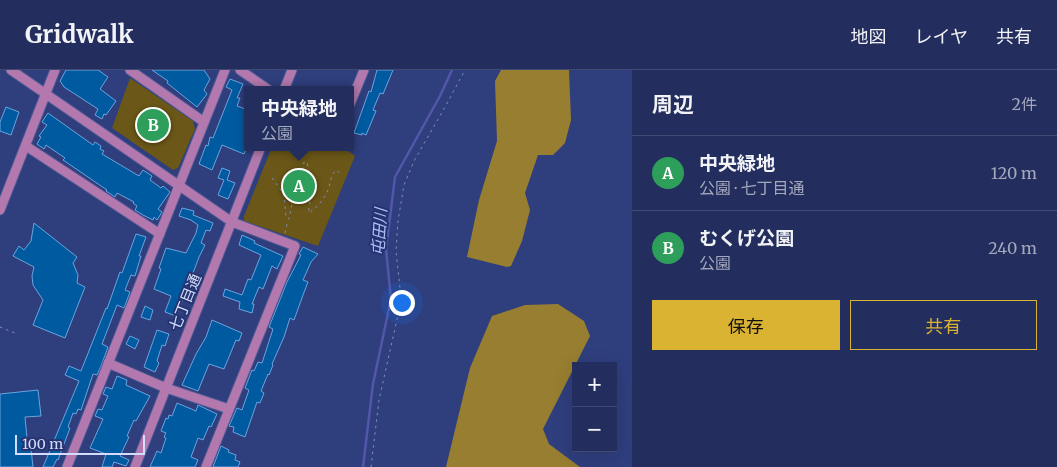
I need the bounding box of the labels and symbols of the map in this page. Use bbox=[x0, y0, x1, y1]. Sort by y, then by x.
pin: B bbox=[137, 106, 169, 144]
pin: A bbox=[283, 167, 315, 205]
water label: 屯田川 bbox=[367, 205, 391, 257]
street label: 七丁目通 bbox=[165, 271, 205, 333]
your location bbox=[389, 290, 415, 316]
scale bar bbox=[15, 432, 145, 455]

